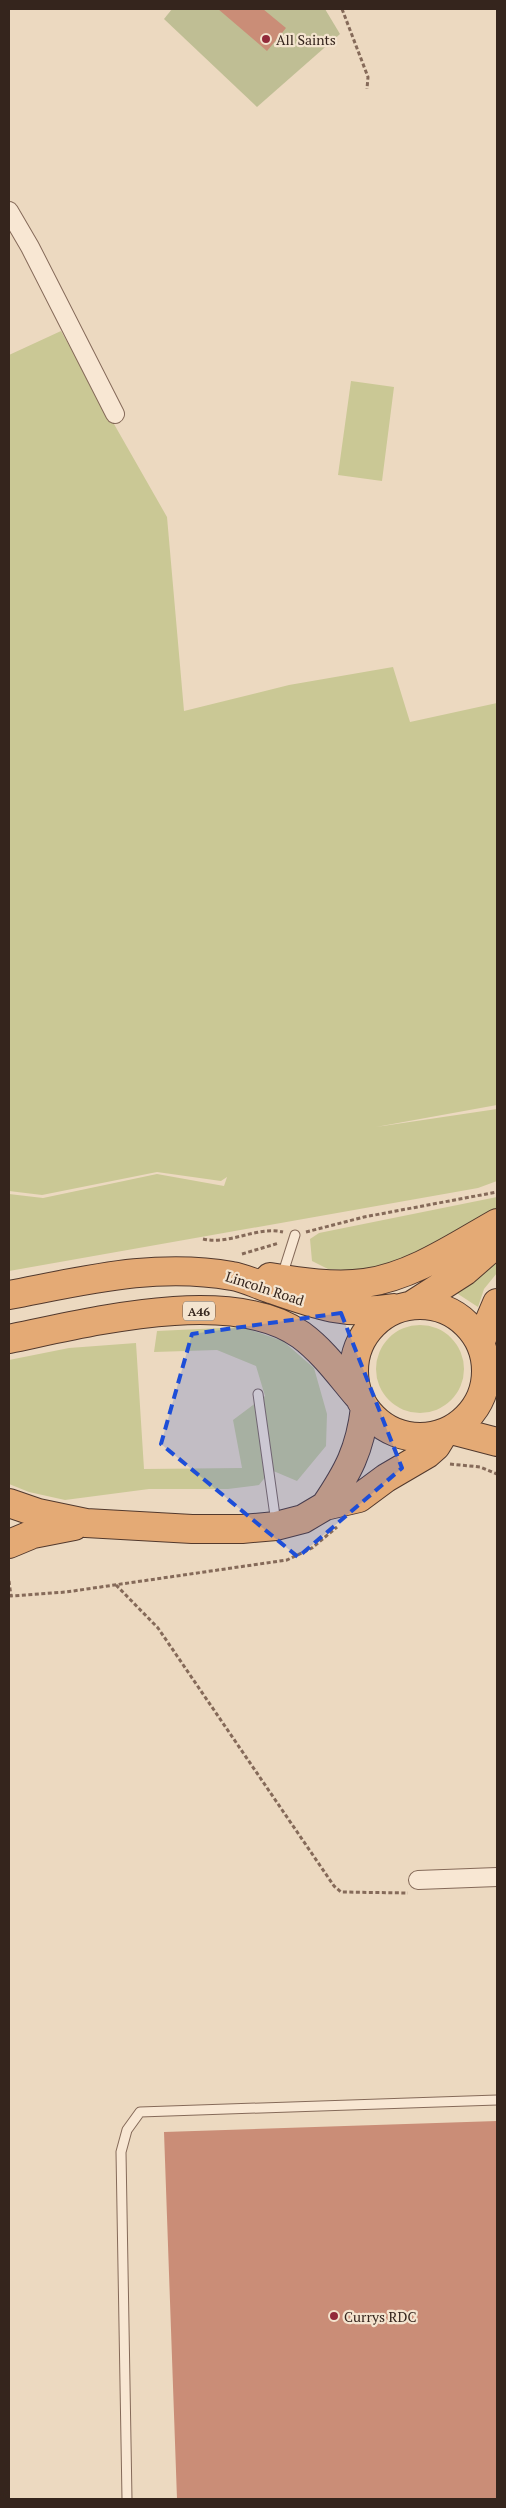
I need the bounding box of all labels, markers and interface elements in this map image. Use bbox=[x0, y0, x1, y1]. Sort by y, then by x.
place label: All Saints bbox=[276, 30, 336, 49]
marker: All Saints bbox=[260, 33, 272, 45]
street label: Lincoln Road bbox=[223, 1266, 307, 1310]
road number: A46 bbox=[183, 1302, 215, 1320]
place label: Currys RDC bbox=[344, 2307, 416, 2326]
marker: Currys RDC bbox=[328, 2310, 340, 2322]

